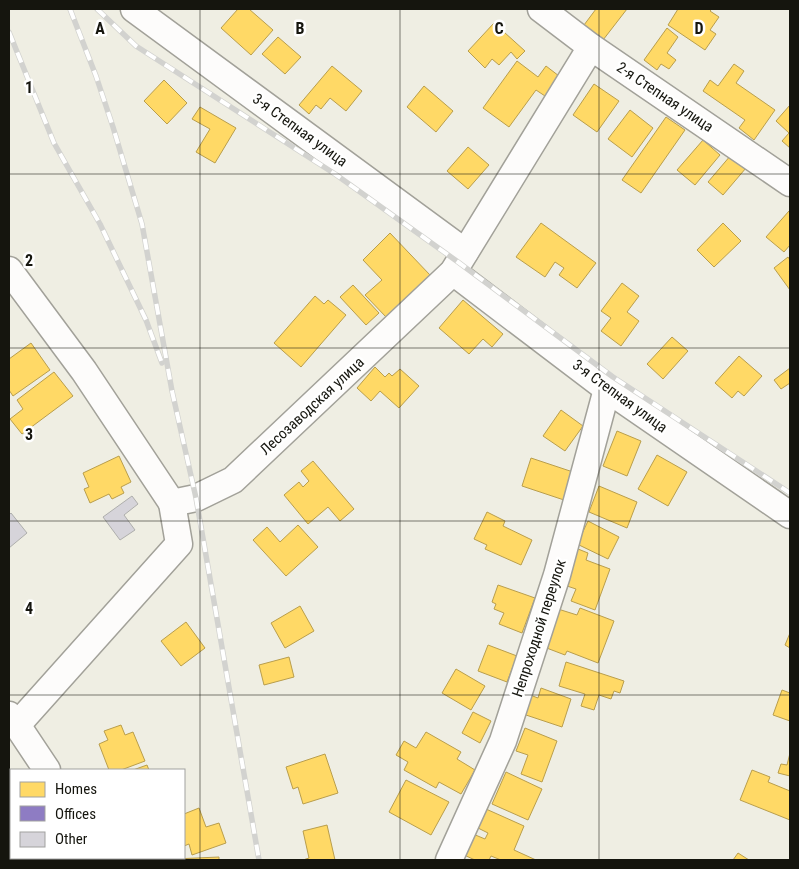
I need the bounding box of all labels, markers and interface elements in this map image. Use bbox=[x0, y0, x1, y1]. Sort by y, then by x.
text: A bbox=[95, 19, 105, 38]
text: B bbox=[296, 19, 305, 38]
text: C bbox=[494, 19, 504, 38]
text: D bbox=[694, 19, 704, 38]
street label: 2-я Степная улица bbox=[613, 58, 717, 136]
text: 1 bbox=[25, 78, 33, 97]
street label: 3-я Степная улица bbox=[249, 90, 351, 170]
text: 2 bbox=[25, 251, 33, 270]
street label: Лесозаводская улица bbox=[256, 353, 368, 459]
street label: 3-я Степная улица bbox=[569, 356, 671, 436]
text: 3 bbox=[25, 425, 33, 444]
street label: Непроходной переулок bbox=[508, 557, 570, 699]
text: 4 bbox=[25, 599, 33, 618]
legend bbox=[10, 769, 185, 859]
text: Homes bbox=[55, 780, 97, 798]
text: Offices bbox=[55, 805, 96, 823]
text: Other bbox=[55, 830, 88, 848]

